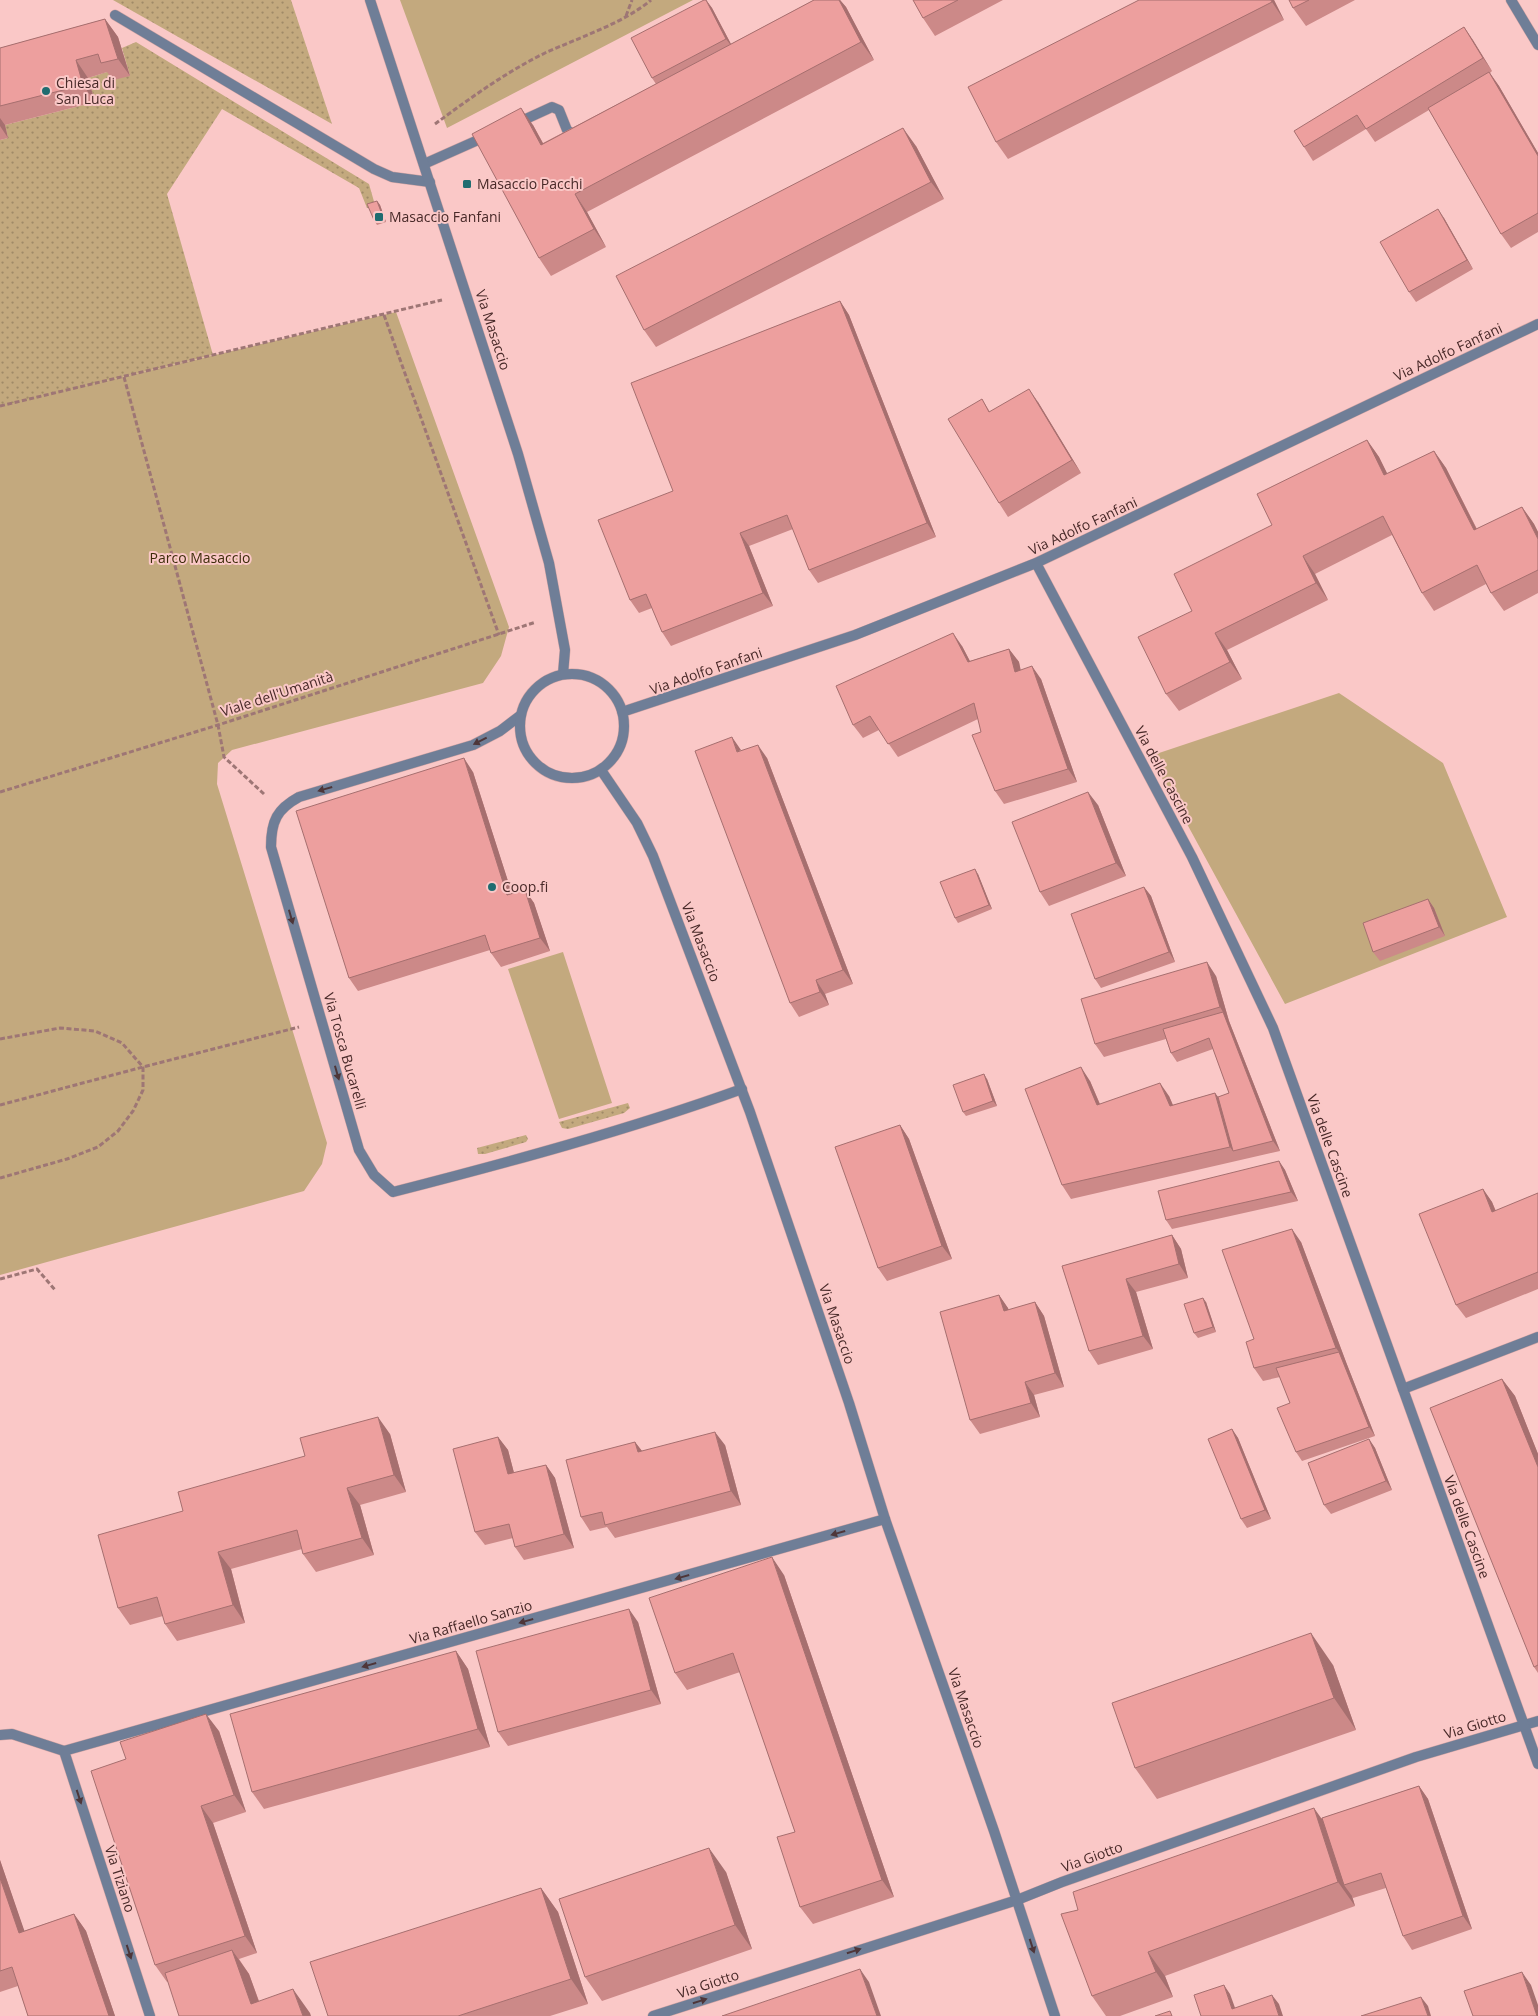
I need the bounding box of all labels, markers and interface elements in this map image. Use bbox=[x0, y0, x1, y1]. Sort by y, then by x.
place label: Chiesa di San Luca bbox=[56, 73, 115, 108]
marker: Chiesa di San Luca bbox=[40, 85, 52, 97]
place label: Masaccio Pacchi bbox=[477, 174, 583, 193]
marker: Masaccio Pacchi bbox=[461, 178, 473, 190]
place label: Masaccio Fanfani bbox=[389, 207, 501, 226]
marker: Masaccio Fanfani bbox=[373, 211, 385, 223]
street label: Via Masaccio bbox=[472, 287, 515, 372]
street label: Via Adolfo Fanfani bbox=[1390, 318, 1505, 385]
street label: Via Adolfo Fanfani bbox=[1025, 492, 1140, 559]
park label: Parco Masaccio bbox=[150, 548, 250, 567]
street label: Via Adolfo Fanfani bbox=[647, 642, 765, 699]
street label: Viale dell'Umanità bbox=[218, 666, 335, 721]
street label: Via delle Cascine bbox=[1131, 723, 1198, 827]
one-way arrow bbox=[473, 737, 487, 745]
one-way arrow bbox=[318, 786, 333, 794]
place label: Coop.fi bbox=[502, 877, 548, 896]
marker: Coop.fi bbox=[486, 881, 498, 893]
street label: Via Masaccio bbox=[678, 899, 725, 984]
one-way arrow bbox=[288, 910, 296, 925]
street label: Via Tosca Bucarelli bbox=[320, 990, 371, 1111]
one-way arrow bbox=[333, 1066, 341, 1081]
street label: Via delle Cascine bbox=[1303, 1092, 1358, 1200]
street label: Via Masaccio bbox=[815, 1281, 860, 1366]
street label: Via delle Cascine bbox=[1440, 1473, 1495, 1581]
one-way arrow bbox=[831, 1529, 846, 1537]
one-way arrow bbox=[674, 1573, 689, 1581]
street label: Via Raffaello Sanzio bbox=[407, 1595, 534, 1648]
one-way arrow bbox=[518, 1618, 533, 1626]
one-way arrow bbox=[362, 1662, 377, 1670]
street label: Via Masaccio bbox=[944, 1665, 989, 1750]
street label: Via Giotto bbox=[1442, 1706, 1508, 1743]
one-way arrow bbox=[75, 1790, 83, 1805]
street label: Via Giotto bbox=[1059, 1837, 1125, 1876]
street label: Via Tiziano bbox=[101, 1843, 140, 1915]
one-way arrow bbox=[1029, 1939, 1037, 1954]
one-way arrow bbox=[125, 1945, 133, 1960]
one-way arrow bbox=[847, 1947, 862, 1954]
street label: Via Giotto bbox=[675, 1965, 741, 2002]
one-way arrow bbox=[692, 1997, 707, 2004]

